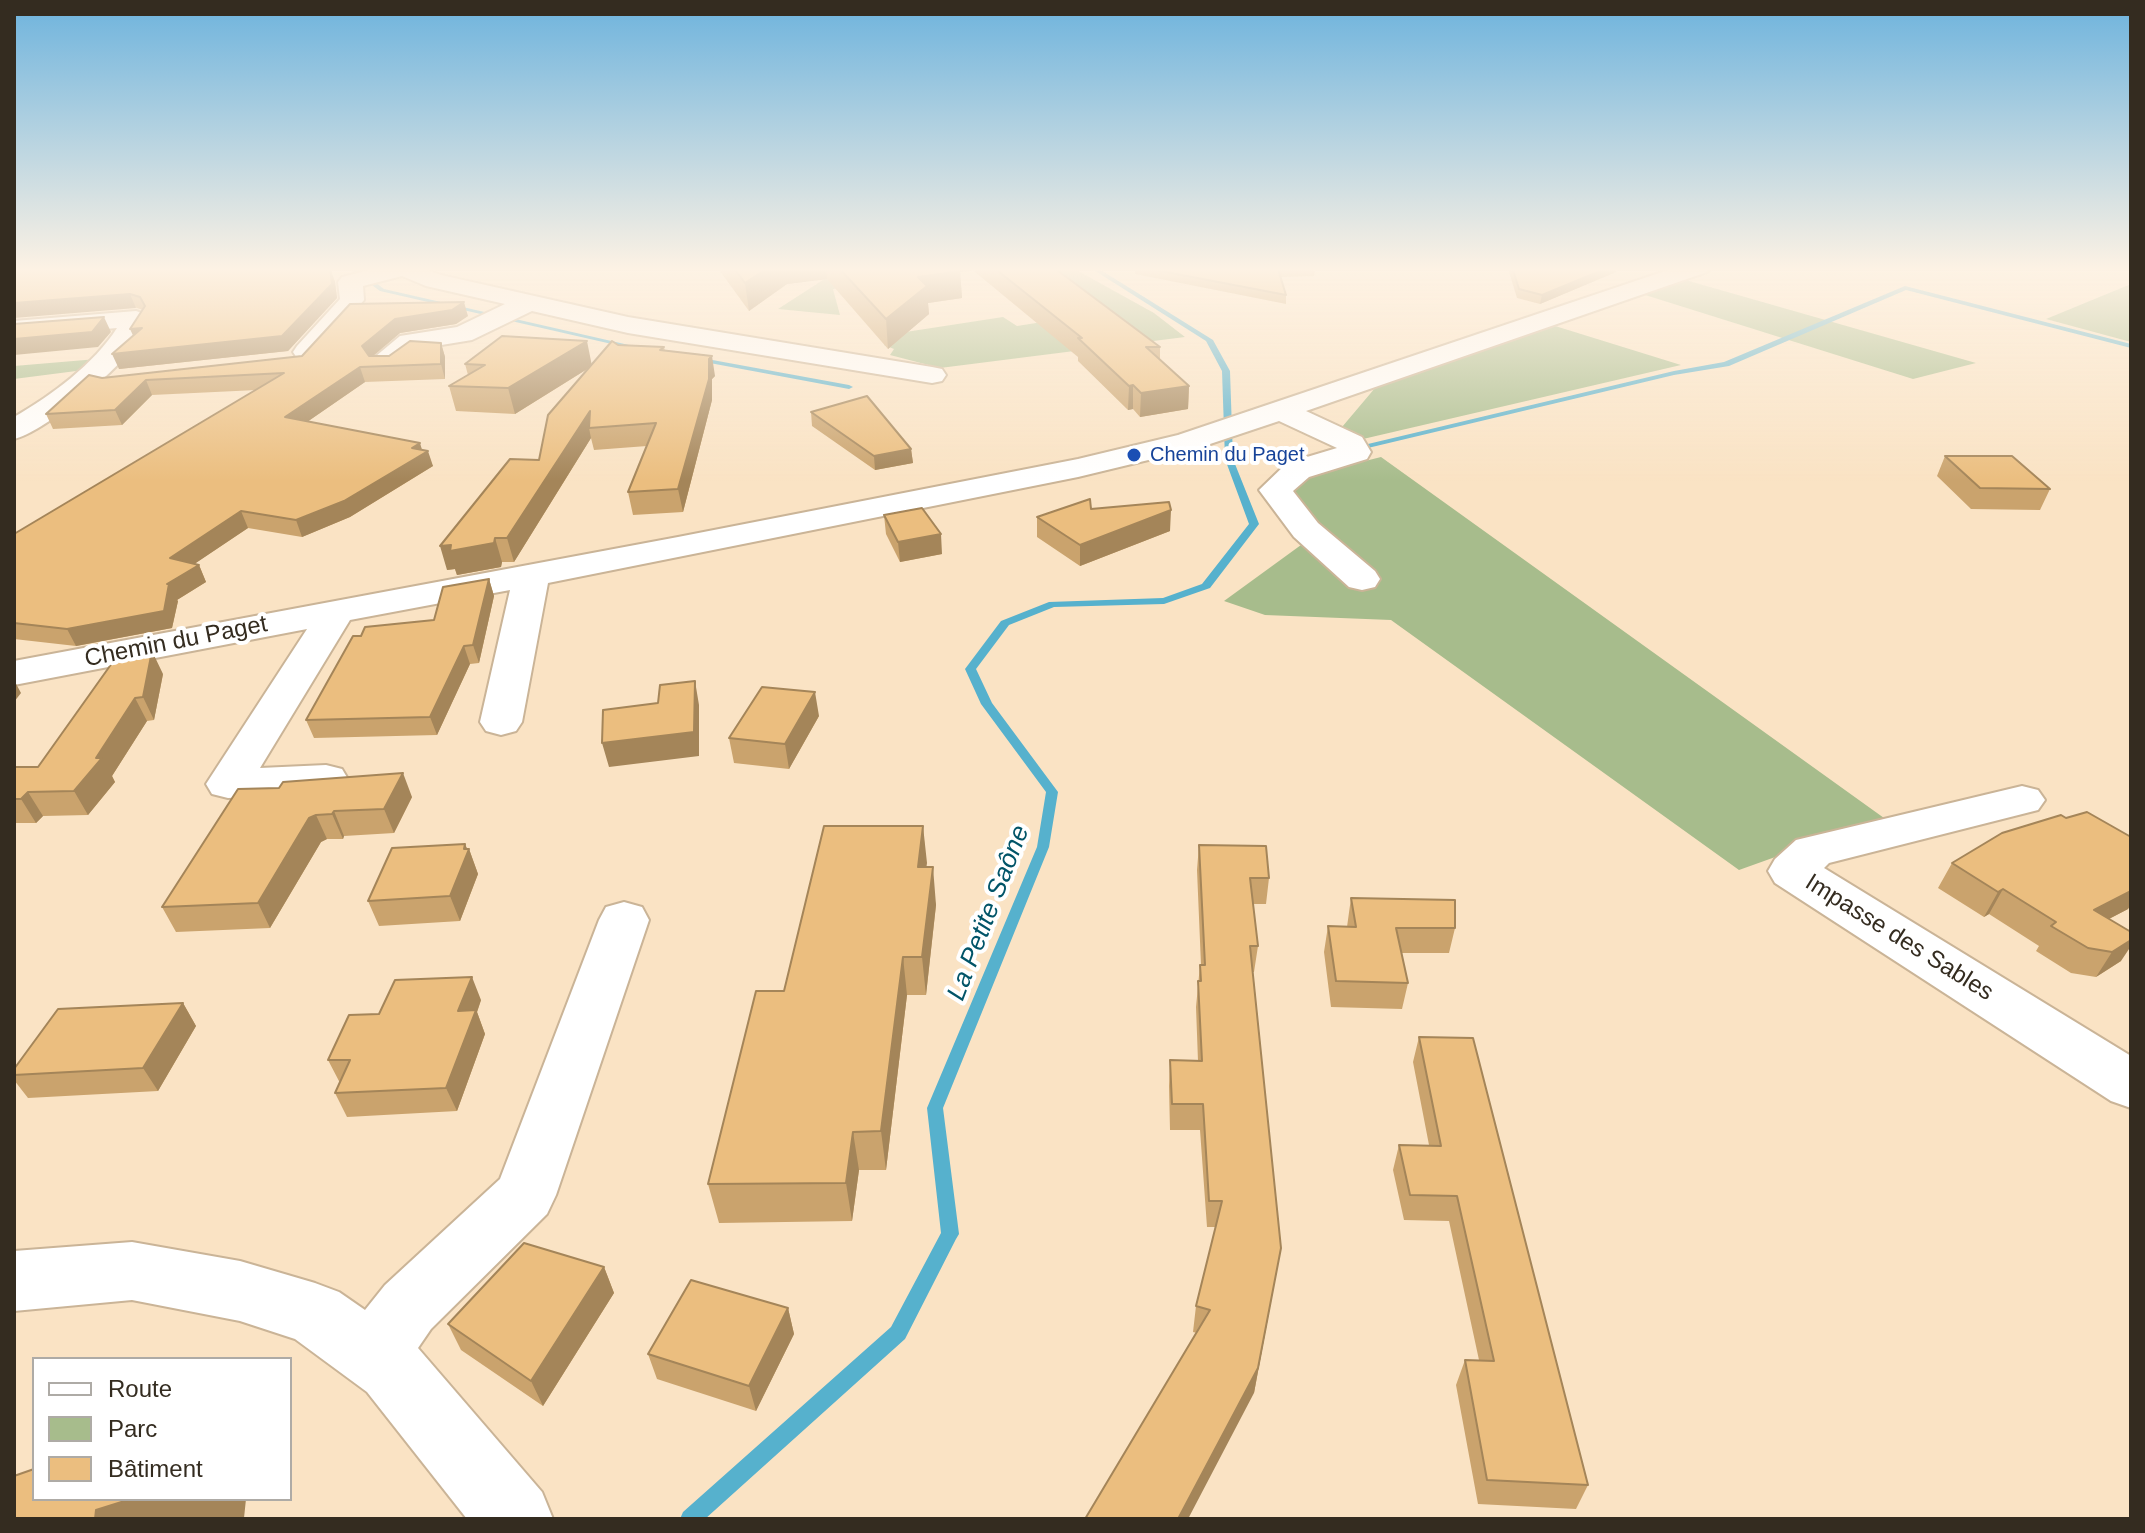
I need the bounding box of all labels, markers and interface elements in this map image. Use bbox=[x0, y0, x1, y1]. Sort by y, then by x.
place label: Chemin du Paget bbox=[1150, 443, 1305, 467]
marker: Chemin du Paget bbox=[1125, 446, 1143, 464]
street label: Chemin du Paget bbox=[82, 610, 270, 674]
water label: La Petite Saône bbox=[941, 821, 1037, 1005]
street label: Impasse des Sables bbox=[1800, 869, 1998, 1007]
legend bbox=[32, 1357, 292, 1501]
text: Route bbox=[108, 1375, 172, 1402]
text: Parc bbox=[108, 1415, 157, 1442]
text: Bâtiment bbox=[108, 1455, 203, 1482]

